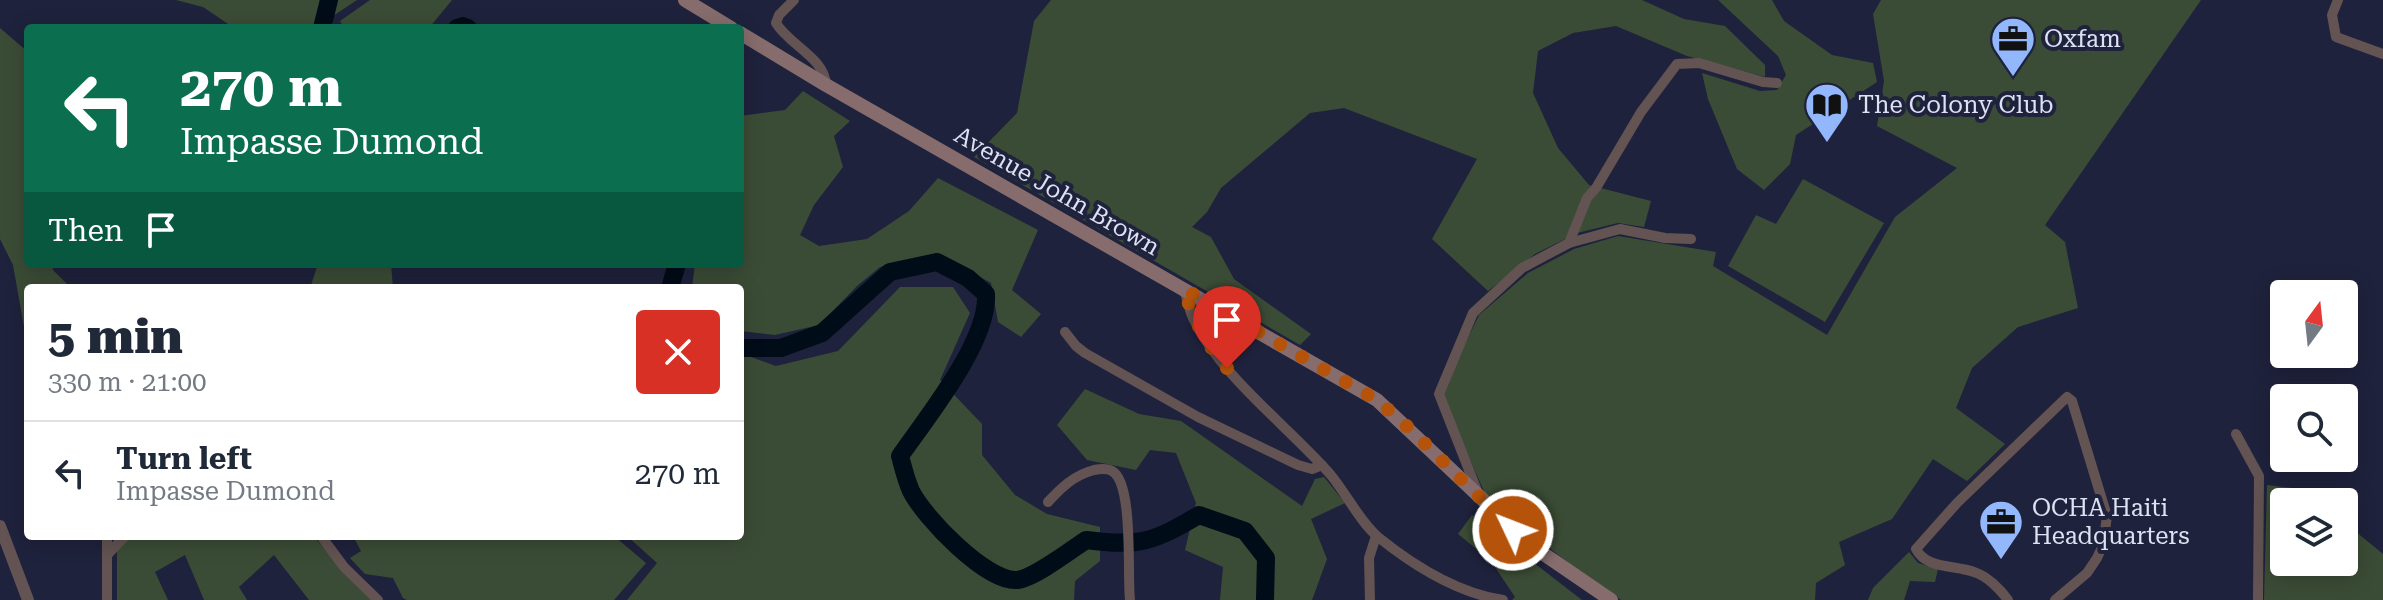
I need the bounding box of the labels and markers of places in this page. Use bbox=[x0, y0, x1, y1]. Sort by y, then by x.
office icon: Oxfam bbox=[1989, 15, 2037, 78]
place label: Oxfam bbox=[2044, 25, 2121, 53]
library icon: The Colony Club bbox=[1803, 81, 1851, 144]
place label: The Colony Club bbox=[1858, 91, 2054, 119]
pin bbox=[1193, 286, 1261, 368]
place label: OCHA Haiti Headquarters bbox=[2032, 494, 2190, 550]
office icon: OCHA Haiti Headquarters bbox=[1977, 498, 2025, 561]

